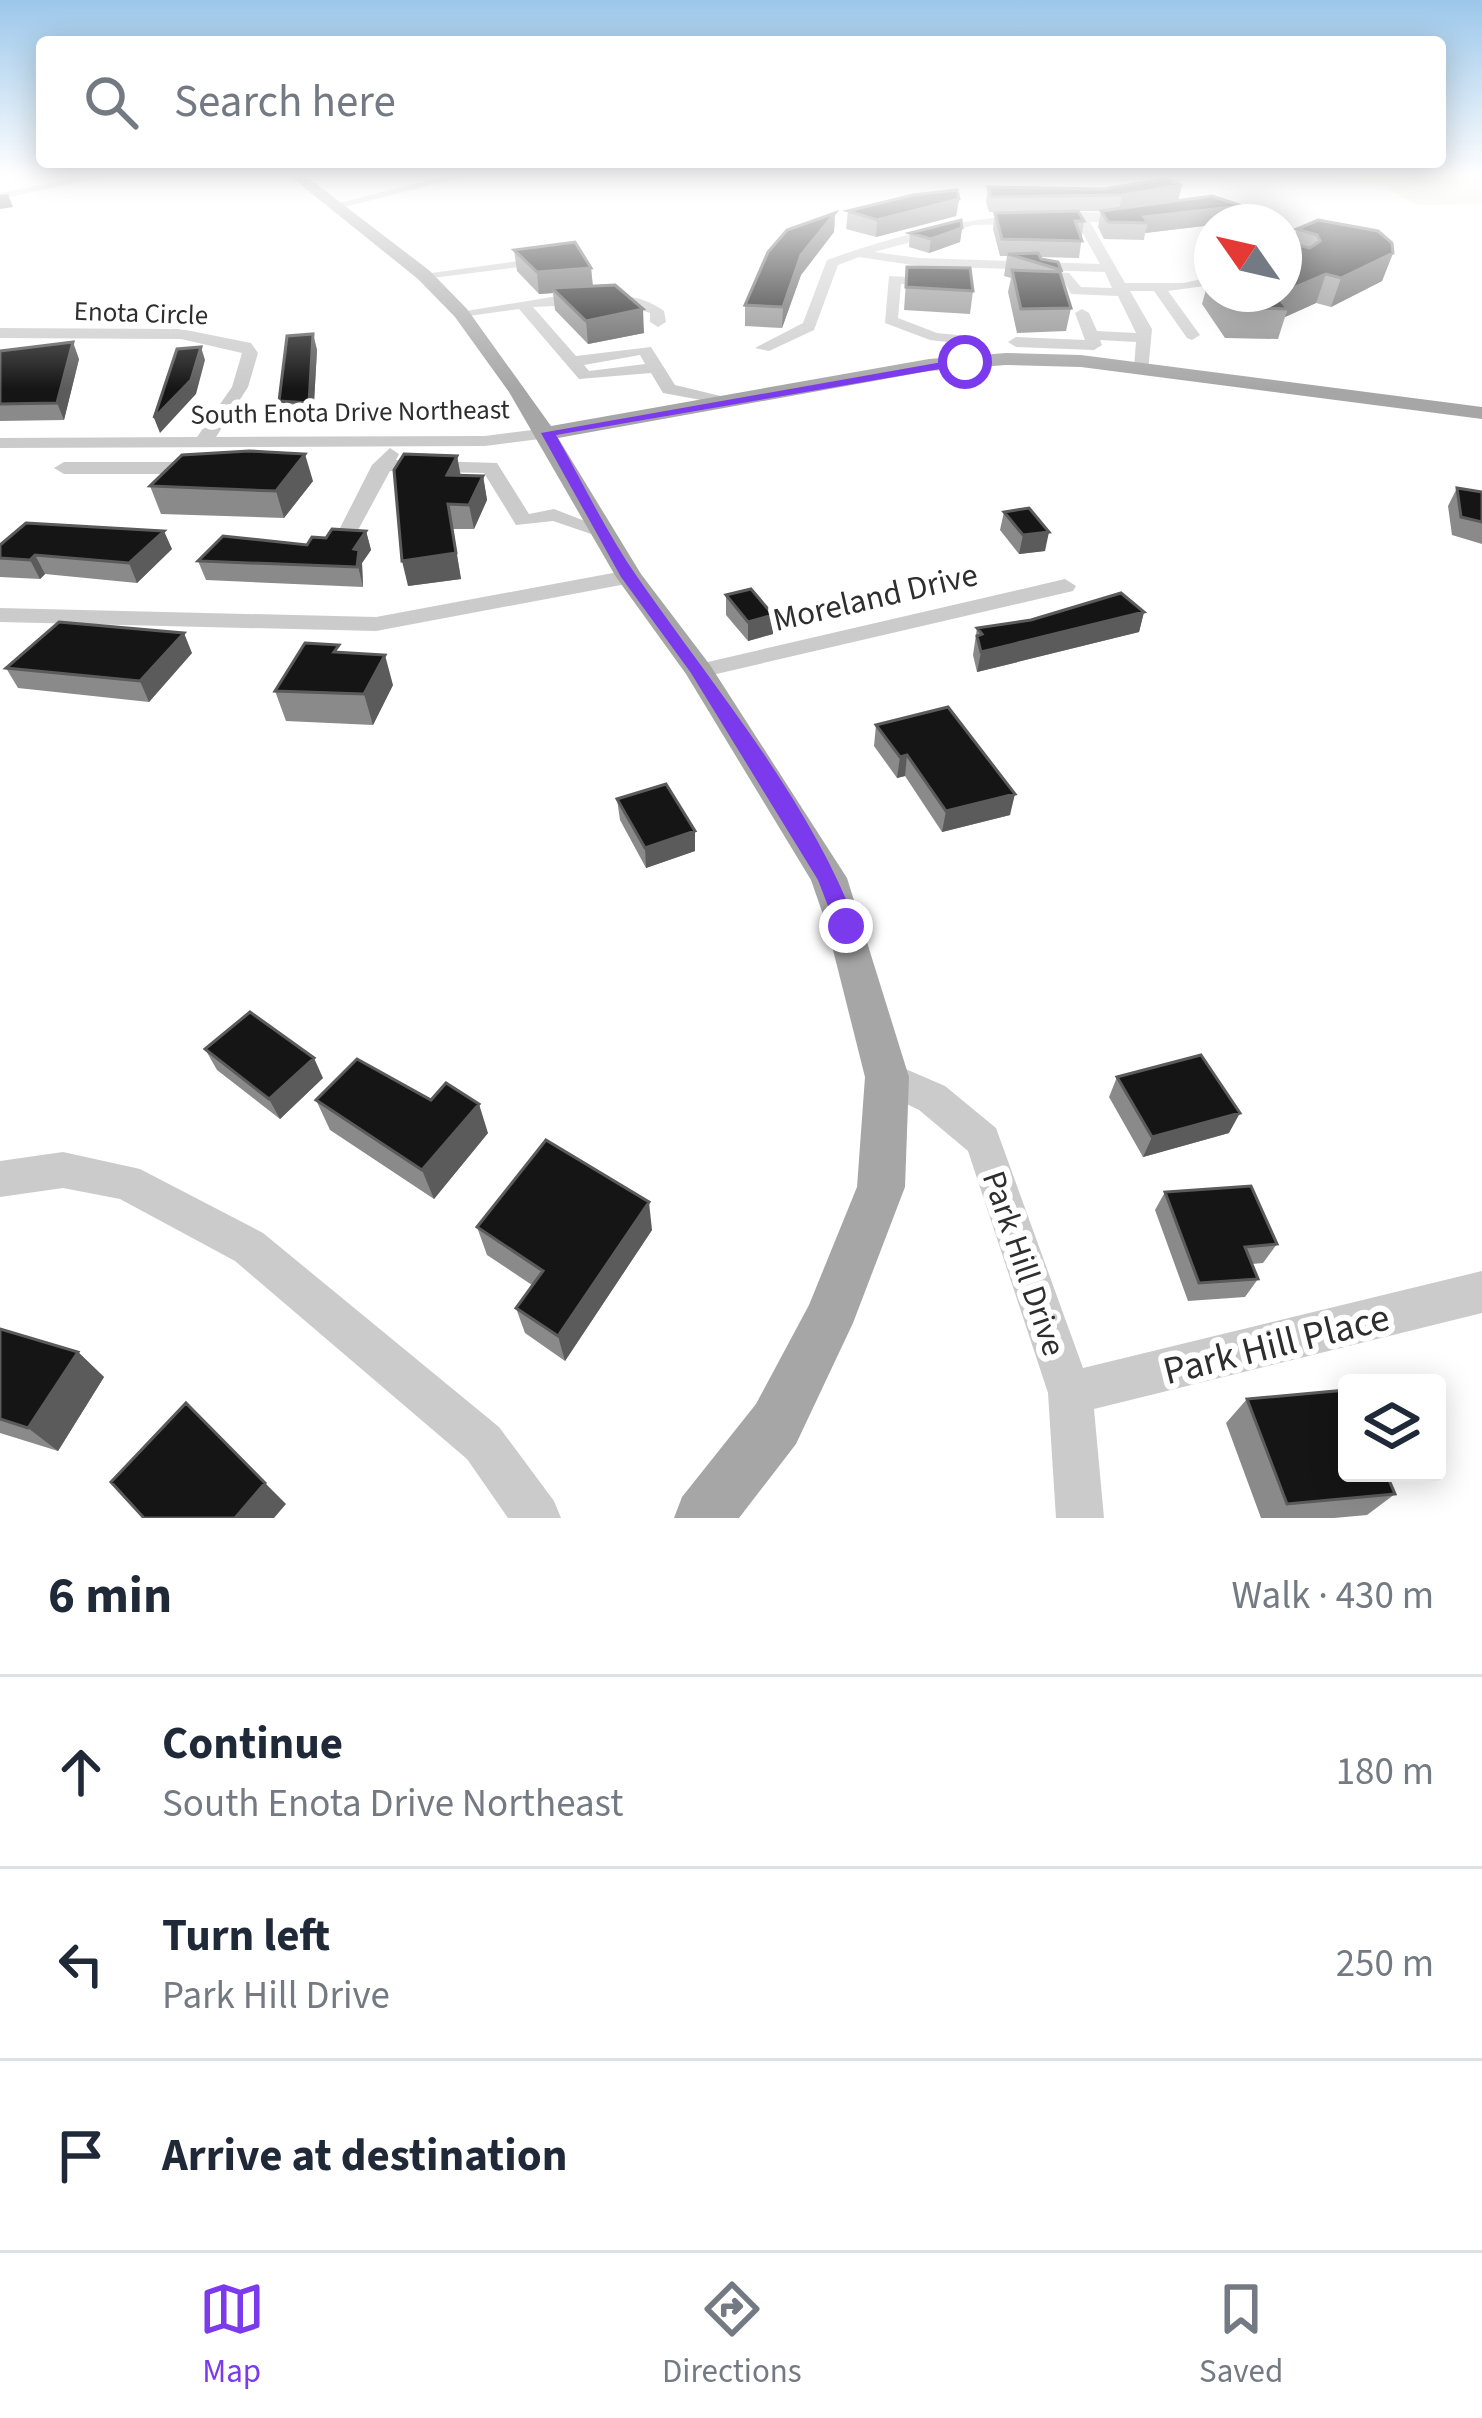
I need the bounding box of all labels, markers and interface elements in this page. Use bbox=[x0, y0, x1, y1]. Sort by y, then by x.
search box bbox=[36, 36, 1446, 168]
icon: search bbox=[78, 69, 144, 135]
text: Search here bbox=[174, 70, 396, 134]
north arrow bbox=[1194, 204, 1302, 312]
street label: Enota Circle bbox=[73, 292, 209, 335]
route start bbox=[938, 335, 992, 389]
street label: South Enota Drive Northeast bbox=[190, 390, 510, 435]
street label: Moreland Drive bbox=[768, 551, 982, 644]
route end bbox=[819, 899, 873, 953]
street label: Park Hill Drive bbox=[970, 1165, 1077, 1362]
street label: Park Hill Place bbox=[1157, 1290, 1396, 1400]
map controls bbox=[1338, 1374, 1446, 1482]
button: layers bbox=[1338, 1374, 1446, 1482]
text: 6 min bbox=[48, 1560, 172, 1632]
text: Walk · 430 m bbox=[1231, 1568, 1434, 1624]
text: Continue bbox=[162, 1712, 343, 1776]
icon: ahead bbox=[48, 1739, 114, 1805]
text: 180 m bbox=[1336, 1744, 1434, 1800]
text: South Enota Drive Northeast bbox=[162, 1776, 623, 1832]
text: Turn left bbox=[162, 1904, 330, 1968]
icon: left bbox=[48, 1931, 114, 1997]
text: 250 m bbox=[1336, 1936, 1434, 1992]
text: Park Hill Drive bbox=[162, 1968, 390, 2024]
icon: arrive bbox=[48, 2123, 114, 2189]
text: Arrive at destination bbox=[162, 2124, 567, 2188]
tab: Map bbox=[199, 2276, 265, 2395]
tab: Directions bbox=[662, 2276, 802, 2395]
tab: Saved bbox=[1199, 2276, 1283, 2395]

